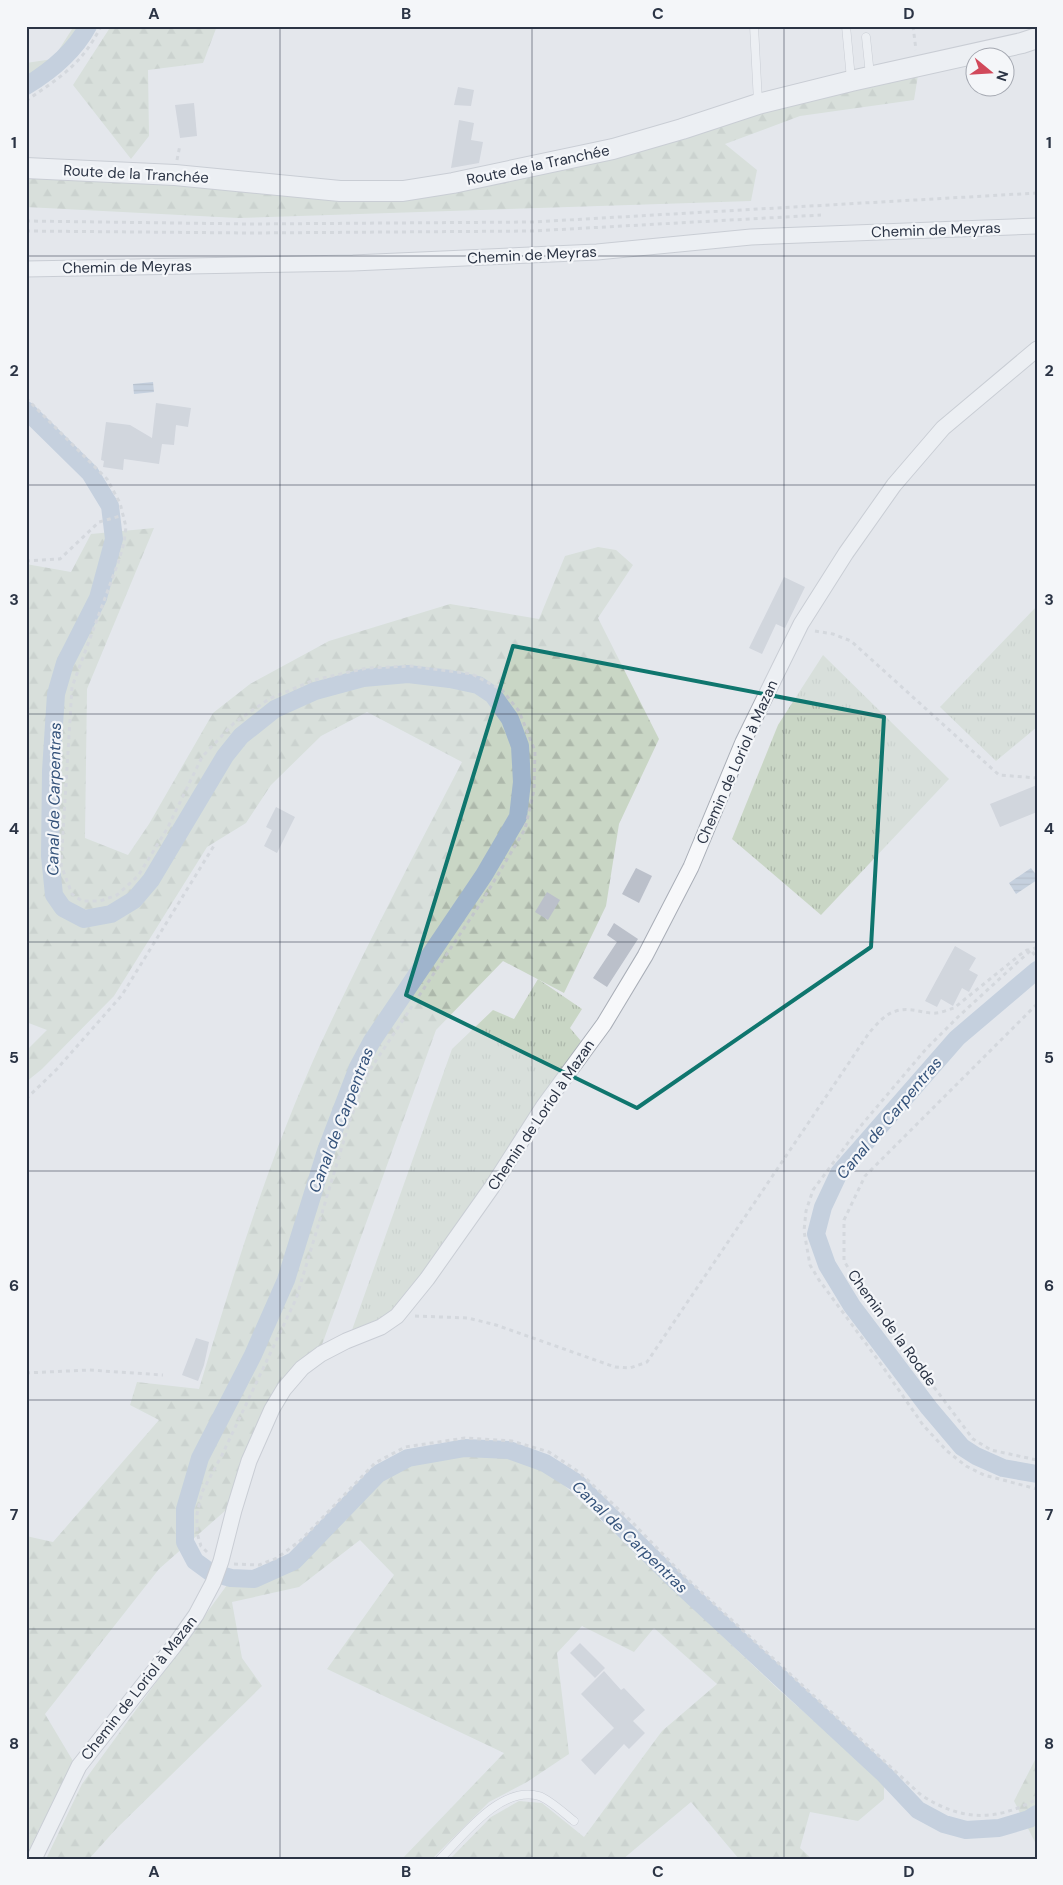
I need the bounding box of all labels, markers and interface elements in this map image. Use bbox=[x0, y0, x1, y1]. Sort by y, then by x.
text: A bbox=[148, 3, 160, 24]
text: B bbox=[401, 3, 411, 24]
text: C bbox=[652, 3, 664, 24]
text: D bbox=[903, 3, 915, 24]
north arrow bbox=[966, 48, 1016, 98]
text: N bbox=[992, 68, 1013, 84]
text: 1 bbox=[11, 132, 17, 153]
text: 1 bbox=[1046, 132, 1052, 153]
street label: Route de la Tranchée bbox=[465, 140, 611, 190]
street label: Route de la Tranchée bbox=[63, 160, 209, 188]
street label: Chemin de Meyras bbox=[871, 218, 1001, 242]
street label: Chemin de Meyras bbox=[467, 242, 597, 268]
street label: Chemin de Meyras bbox=[62, 256, 192, 278]
text: 2 bbox=[9, 360, 19, 381]
text: 2 bbox=[1044, 360, 1054, 381]
text: 3 bbox=[9, 589, 19, 610]
text: 3 bbox=[1044, 589, 1054, 610]
street label: Chemin de Loriol à Mazan bbox=[692, 677, 782, 847]
water label: Canal de Carpentras bbox=[42, 722, 66, 876]
text: 4 bbox=[9, 818, 19, 839]
text: 4 bbox=[1044, 818, 1054, 839]
street label: Chemin de Loriol à Mazan bbox=[483, 1036, 599, 1194]
water label: Canal de Carpentras bbox=[304, 1045, 378, 1195]
text: 5 bbox=[9, 1047, 19, 1068]
text: 5 bbox=[1044, 1047, 1054, 1068]
water label: Canal de Carpentras bbox=[832, 1052, 946, 1184]
street label: Chemin de la Rodde bbox=[843, 1266, 941, 1390]
text: 6 bbox=[9, 1275, 19, 1296]
text: 6 bbox=[1044, 1275, 1054, 1296]
water label: Canal de Carpentras bbox=[567, 1476, 693, 1598]
text: 7 bbox=[10, 1504, 19, 1525]
text: 7 bbox=[1045, 1504, 1054, 1525]
street label: Chemin de Loriol à Mazan bbox=[76, 1612, 202, 1764]
text: 8 bbox=[9, 1733, 19, 1754]
text: 8 bbox=[1044, 1733, 1054, 1754]
text: A bbox=[148, 1861, 160, 1882]
text: B bbox=[401, 1861, 411, 1882]
text: C bbox=[652, 1861, 664, 1882]
text: D bbox=[903, 1861, 915, 1882]

